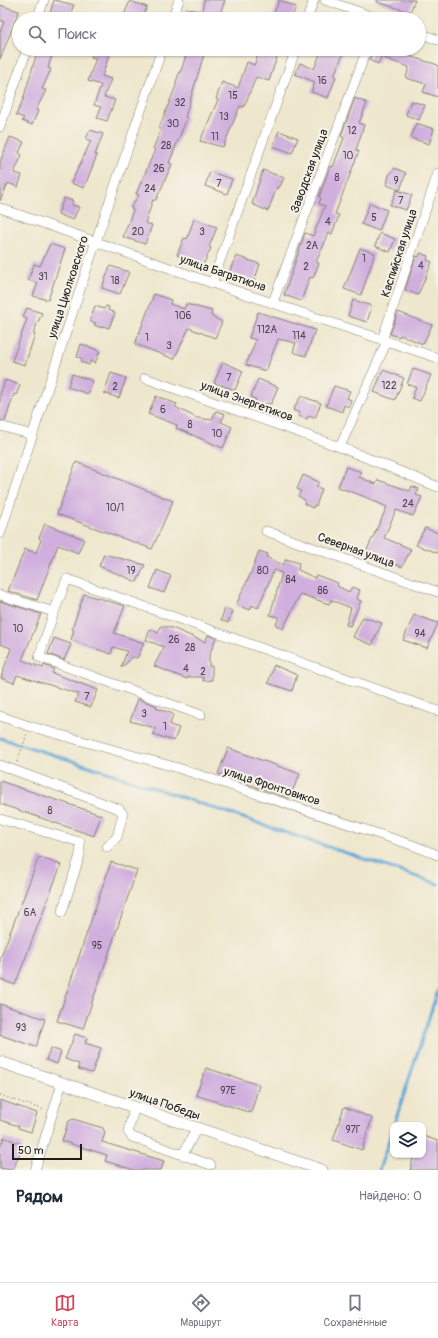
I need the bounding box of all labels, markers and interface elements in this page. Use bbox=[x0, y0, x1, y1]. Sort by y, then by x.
search box bbox=[12, 12, 426, 56]
icon: search bbox=[26, 23, 48, 45]
text: Поиск bbox=[58, 25, 97, 44]
house number: 16 bbox=[317, 75, 327, 87]
house number: 15 bbox=[228, 90, 238, 102]
house number: 32 bbox=[174, 97, 186, 109]
house number: 13 bbox=[219, 111, 229, 123]
house number: 30 bbox=[167, 118, 179, 130]
house number: 12 bbox=[347, 125, 357, 137]
street label: Заводская улица bbox=[287, 127, 332, 215]
house number: 11 bbox=[211, 131, 219, 143]
house number: 28 bbox=[161, 140, 171, 152]
house number: 10 bbox=[343, 150, 354, 162]
house number: 26 bbox=[153, 163, 165, 175]
house number: 8 bbox=[334, 172, 340, 184]
house number: 9 bbox=[393, 175, 399, 187]
house number: 7 bbox=[216, 178, 222, 190]
house number: 24 bbox=[144, 183, 156, 195]
house number: 7 bbox=[398, 195, 404, 207]
street label: Каспийская улица bbox=[378, 207, 421, 299]
house number: 5 bbox=[371, 212, 377, 224]
house number: 4 bbox=[325, 216, 331, 228]
house number: 20 bbox=[132, 226, 144, 238]
house number: 3 bbox=[199, 226, 205, 238]
street label: улица Циолковского bbox=[45, 233, 92, 341]
house number: 2А bbox=[306, 240, 319, 252]
street label: улица Багратиона bbox=[177, 251, 268, 295]
house number: 1 bbox=[362, 253, 366, 265]
house number: 4 bbox=[418, 260, 424, 272]
house number: 2 bbox=[303, 261, 309, 273]
house number: 31 bbox=[38, 271, 48, 283]
house number: 18 bbox=[111, 275, 119, 287]
house number: 106 bbox=[175, 310, 191, 322]
house number: 112А bbox=[257, 324, 277, 336]
house number: 114 bbox=[292, 330, 306, 342]
house number: 1 bbox=[145, 332, 149, 344]
house number: 3 bbox=[166, 340, 172, 352]
house number: 7 bbox=[226, 372, 232, 384]
street label: улица Энергетиков bbox=[198, 377, 295, 425]
house number: 122 bbox=[381, 380, 397, 392]
house number: 2 bbox=[112, 381, 118, 393]
house number: 6 bbox=[160, 404, 166, 416]
house number: 8 bbox=[187, 419, 193, 431]
house number: 10 bbox=[212, 428, 223, 440]
house number: 24 bbox=[402, 498, 414, 510]
house number: 10/1 bbox=[106, 502, 124, 514]
street label: Северная улица bbox=[315, 530, 397, 571]
house number: 19 bbox=[126, 565, 136, 577]
house number: 80 bbox=[257, 565, 269, 577]
house number: 84 bbox=[286, 574, 297, 586]
house number: 86 bbox=[318, 585, 329, 597]
house number: 10 bbox=[13, 623, 24, 635]
house number: 94 bbox=[415, 628, 426, 640]
house number: 26 bbox=[168, 634, 180, 646]
house number: 28 bbox=[185, 642, 195, 654]
house number: 4 bbox=[183, 663, 189, 675]
house number: 2 bbox=[200, 666, 206, 678]
house number: 7 bbox=[84, 691, 90, 703]
house number: 3 bbox=[141, 708, 147, 720]
house number: 1 bbox=[163, 721, 167, 733]
street label: улица Фронтовиков bbox=[221, 763, 322, 809]
house number: 8 bbox=[47, 805, 53, 817]
house number: 6А bbox=[24, 907, 37, 919]
house number: 95 bbox=[92, 940, 102, 952]
house number: 93 bbox=[16, 1022, 27, 1034]
street label: улица Победы bbox=[127, 1085, 202, 1124]
house number: 97Е bbox=[220, 1085, 236, 1097]
map controls bbox=[390, 1122, 426, 1158]
button: layers bbox=[390, 1122, 426, 1158]
house number: 97Г bbox=[345, 1124, 361, 1136]
scale bar bbox=[12, 1142, 82, 1161]
text: 50 m bbox=[18, 1144, 44, 1157]
text: Рядом bbox=[16, 1186, 63, 1207]
text: Найдено: 0 bbox=[359, 1188, 422, 1204]
tab: Карта bbox=[51, 1292, 78, 1329]
tab: Маршрут bbox=[180, 1292, 222, 1329]
tab: Сохранённые bbox=[324, 1292, 387, 1329]

